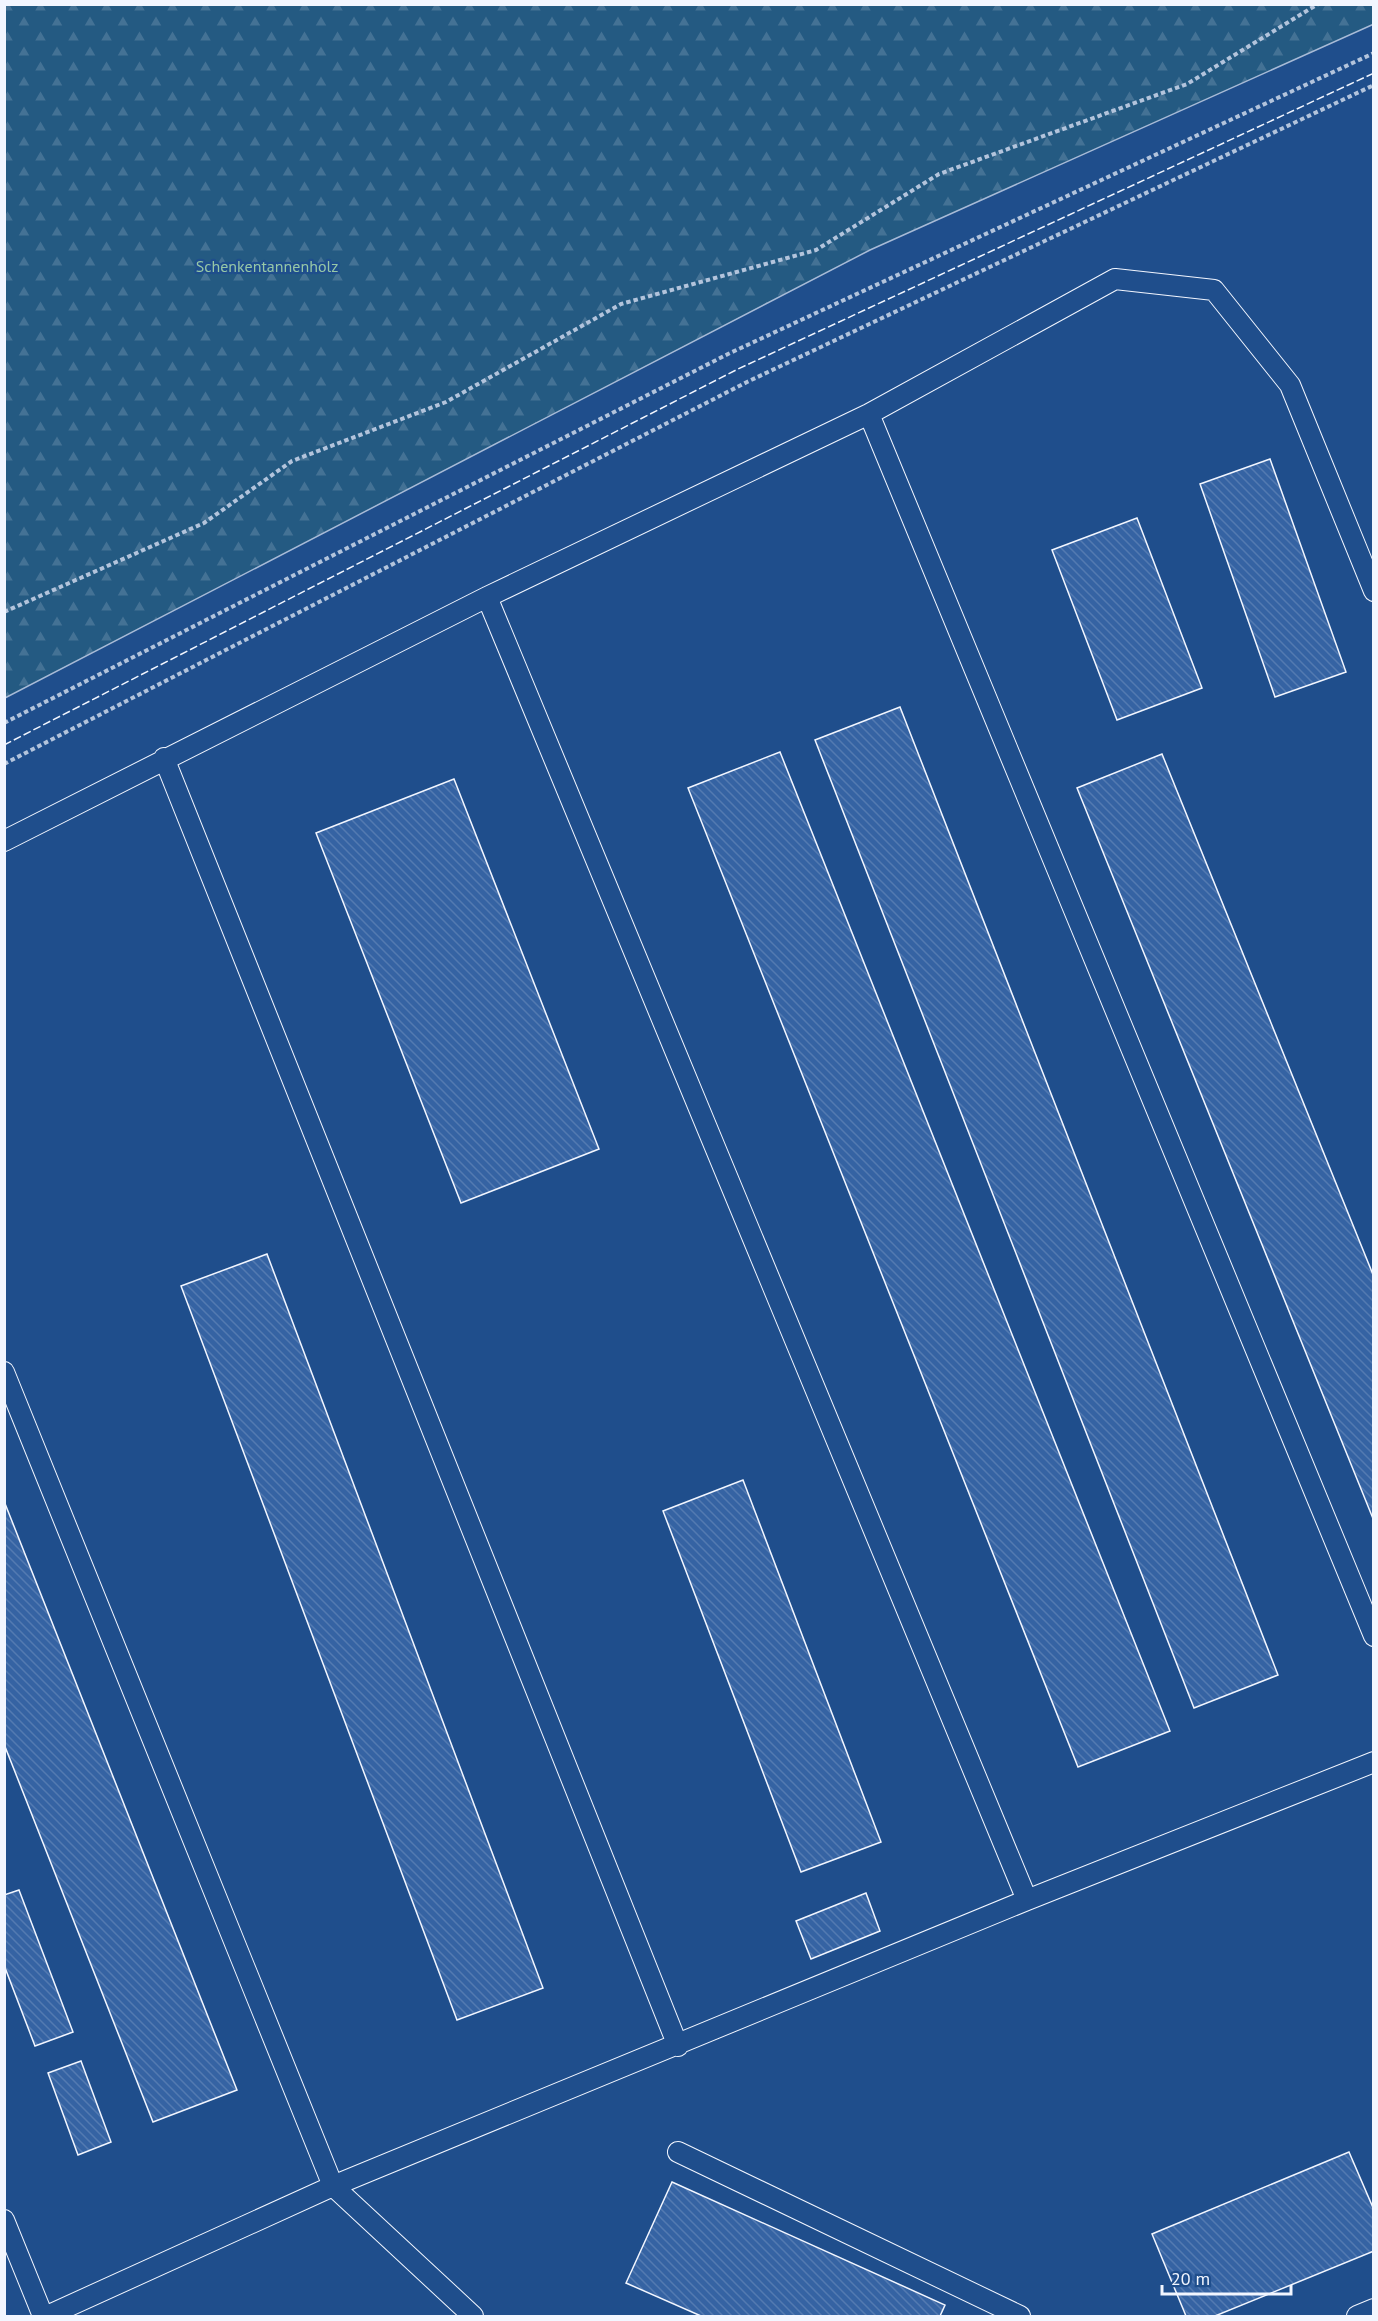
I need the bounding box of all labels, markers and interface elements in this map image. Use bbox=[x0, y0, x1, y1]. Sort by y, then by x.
park label: Schenkentannenholz bbox=[196, 256, 338, 276]
scale bar bbox=[1162, 2258, 1291, 2296]
text: 20 m bbox=[1171, 2267, 1210, 2290]

